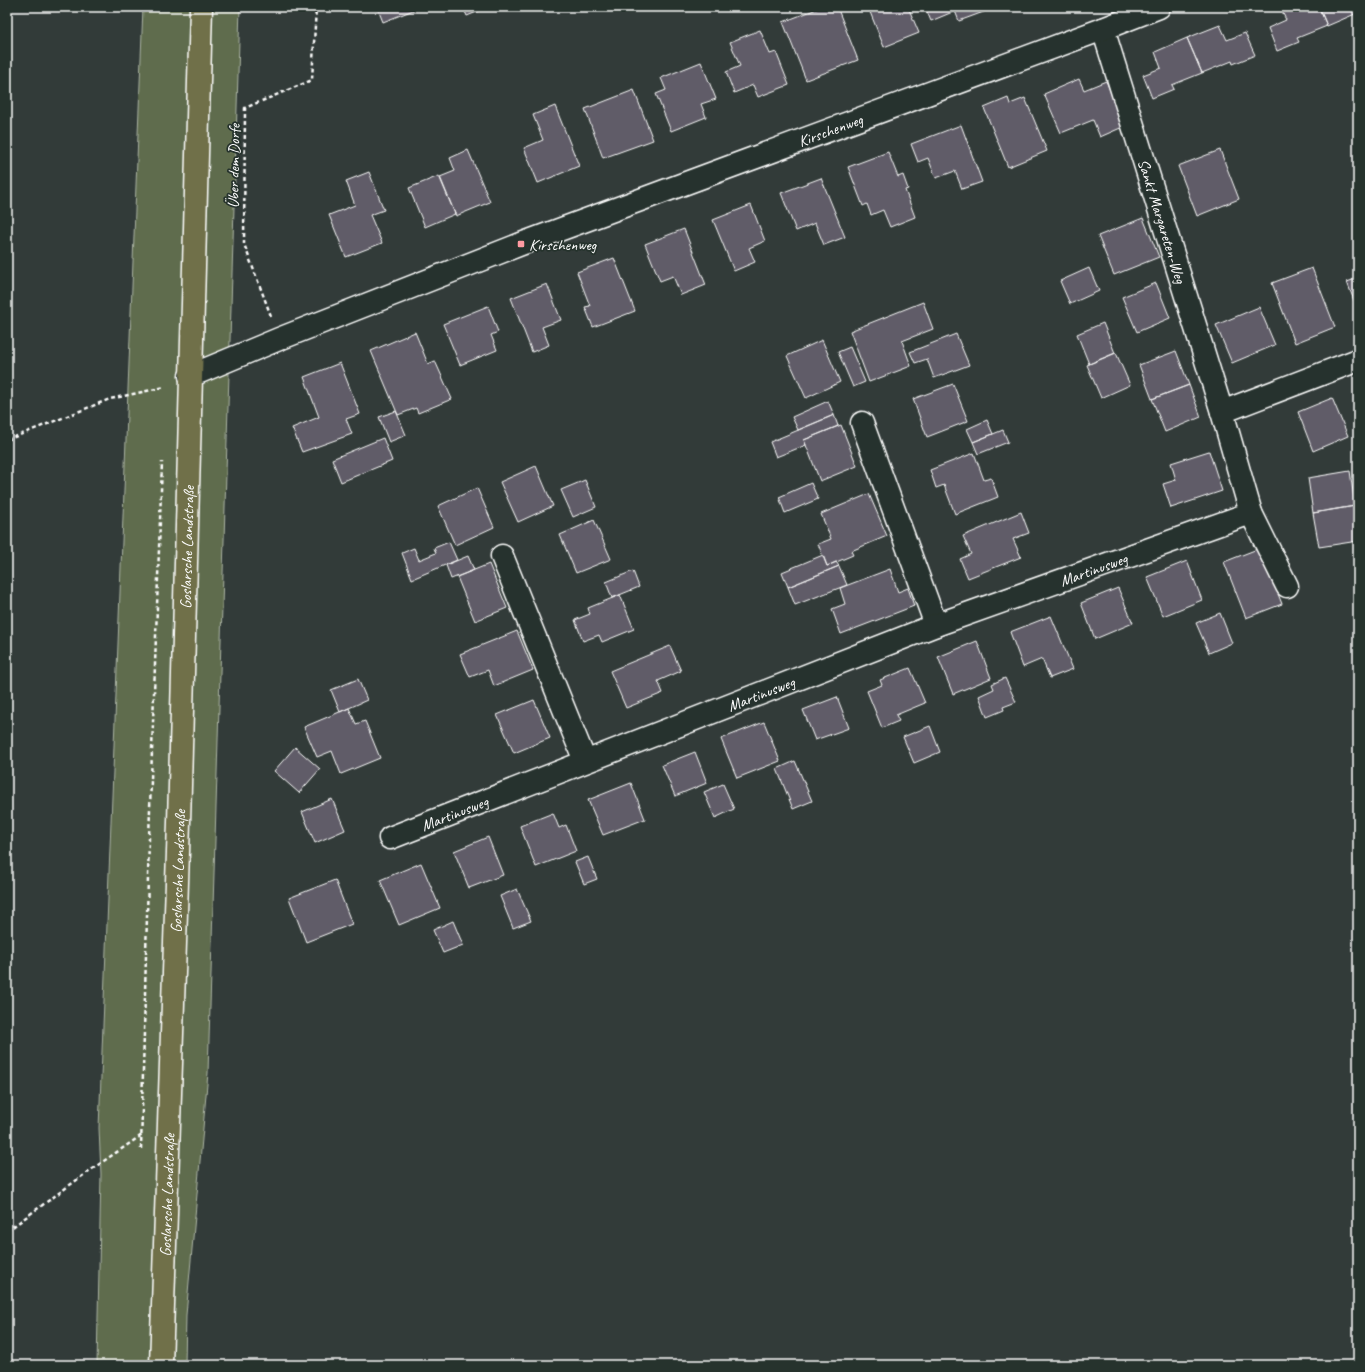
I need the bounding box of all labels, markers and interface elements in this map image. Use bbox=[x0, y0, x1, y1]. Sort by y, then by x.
street label: Kirschenweg bbox=[796, 109, 867, 152]
street label: Über dem Dorfe bbox=[223, 122, 245, 208]
street label: Sankt Margareten-Weg bbox=[1133, 157, 1191, 287]
place label: Kirschenweg bbox=[529, 235, 598, 255]
marker: Kirschenweg bbox=[516, 239, 526, 249]
street label: Goslarsche Landstraße bbox=[176, 484, 199, 609]
street label: Martinusweg bbox=[1057, 548, 1131, 591]
street label: Martinusweg bbox=[725, 672, 799, 716]
street label: Martinusweg bbox=[418, 791, 492, 836]
street label: Goslarsche Landstraße bbox=[166, 808, 190, 933]
street label: Goslarsche Landstraße bbox=[156, 1131, 180, 1257]

